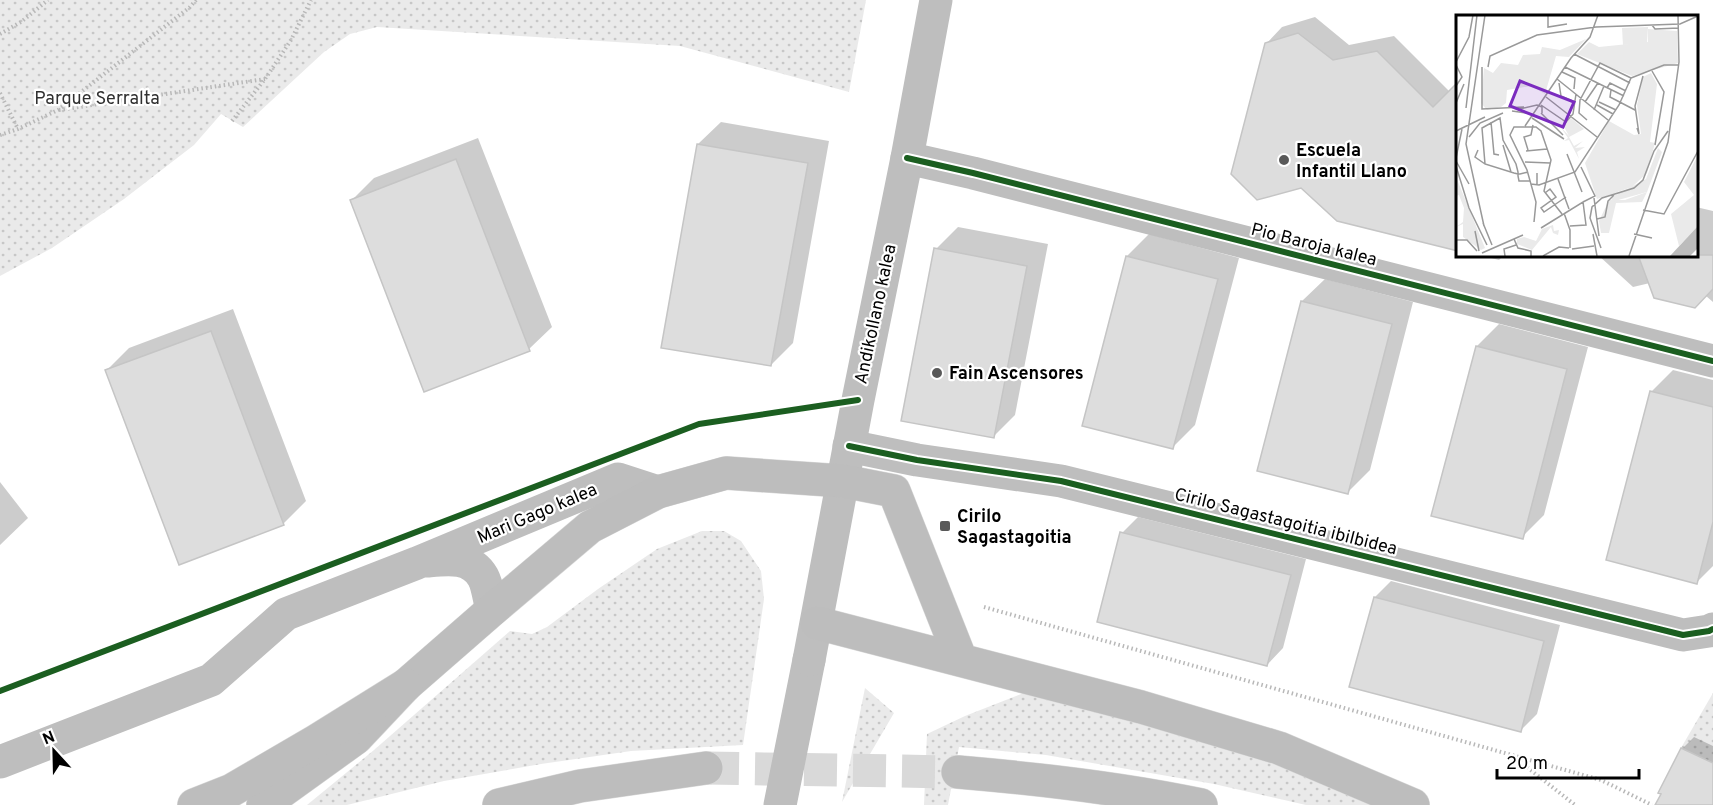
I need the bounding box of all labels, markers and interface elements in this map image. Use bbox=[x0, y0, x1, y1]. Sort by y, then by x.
inset map bbox=[1456, 15, 1698, 256]
park label: Parque Serralta bbox=[34, 88, 160, 111]
place label: Escuela Infantil Llano bbox=[1296, 140, 1407, 184]
marker: Escuela Infantil Llano bbox=[1277, 153, 1291, 167]
street label: Pio Baroja kalea bbox=[1248, 219, 1379, 272]
street label: Andikollano kalea bbox=[850, 242, 903, 386]
place label: Fain Ascensores bbox=[949, 363, 1084, 386]
marker: Fain Ascensores bbox=[930, 366, 944, 380]
street label: Mari Gago kalea bbox=[474, 479, 601, 550]
street label: Cirilo Sagastagoitia ibilbidea bbox=[1172, 484, 1399, 561]
place label: Cirilo Sagastagoitia bbox=[957, 506, 1072, 550]
marker: Cirilo Sagastagoitia bbox=[938, 519, 952, 533]
north arrow bbox=[24, 721, 84, 781]
text: N bbox=[40, 728, 58, 750]
scale bar bbox=[1497, 742, 1640, 780]
text: 20 m bbox=[1506, 753, 1548, 776]

